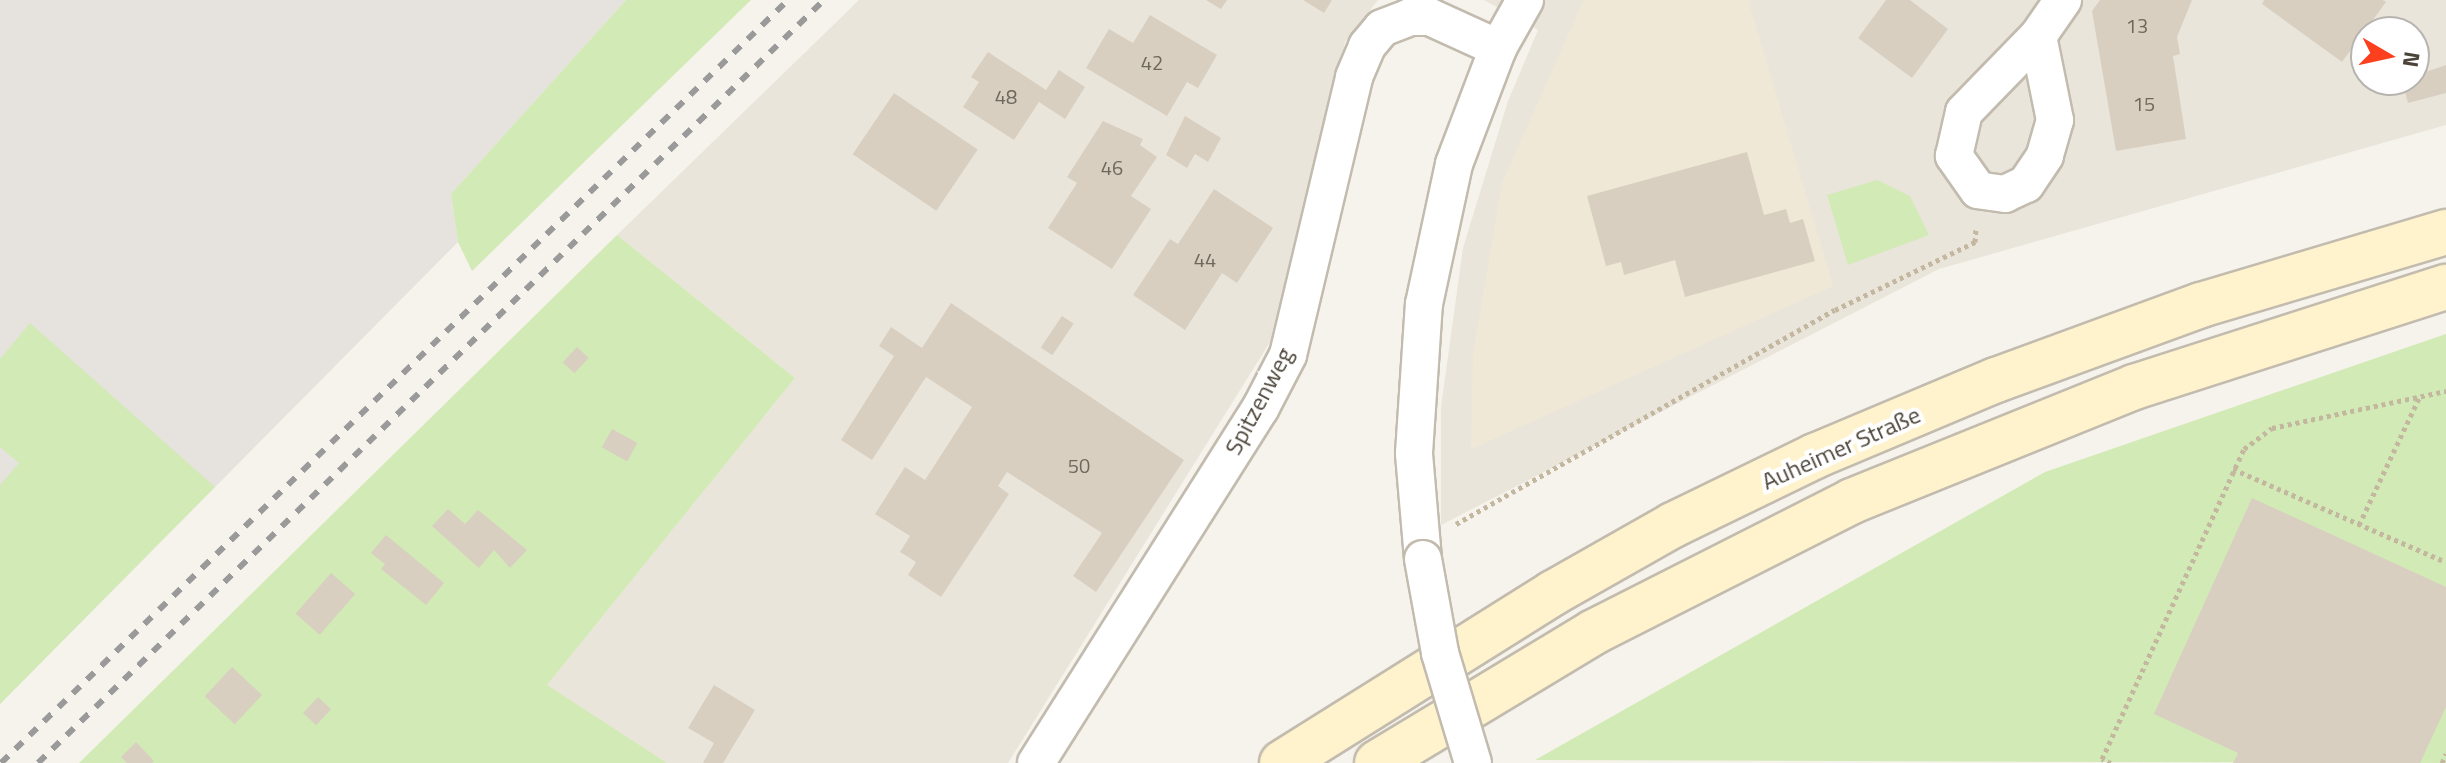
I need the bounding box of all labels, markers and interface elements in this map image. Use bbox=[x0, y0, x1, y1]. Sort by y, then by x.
house number: 13 bbox=[2126, 13, 2148, 37]
north arrow bbox=[2350, 16, 2430, 96]
text: N bbox=[2394, 49, 2430, 70]
house number: 42 bbox=[1141, 50, 1163, 74]
house number: 48 bbox=[995, 84, 1017, 108]
house number: 15 bbox=[2133, 91, 2155, 115]
house number: 46 bbox=[1101, 155, 1123, 179]
house number: 44 bbox=[1194, 247, 1216, 271]
street label: Spitzenweg bbox=[1219, 342, 1299, 460]
street label: Auheimer Straße bbox=[1757, 400, 1925, 496]
house number: 50 bbox=[1068, 453, 1090, 477]

